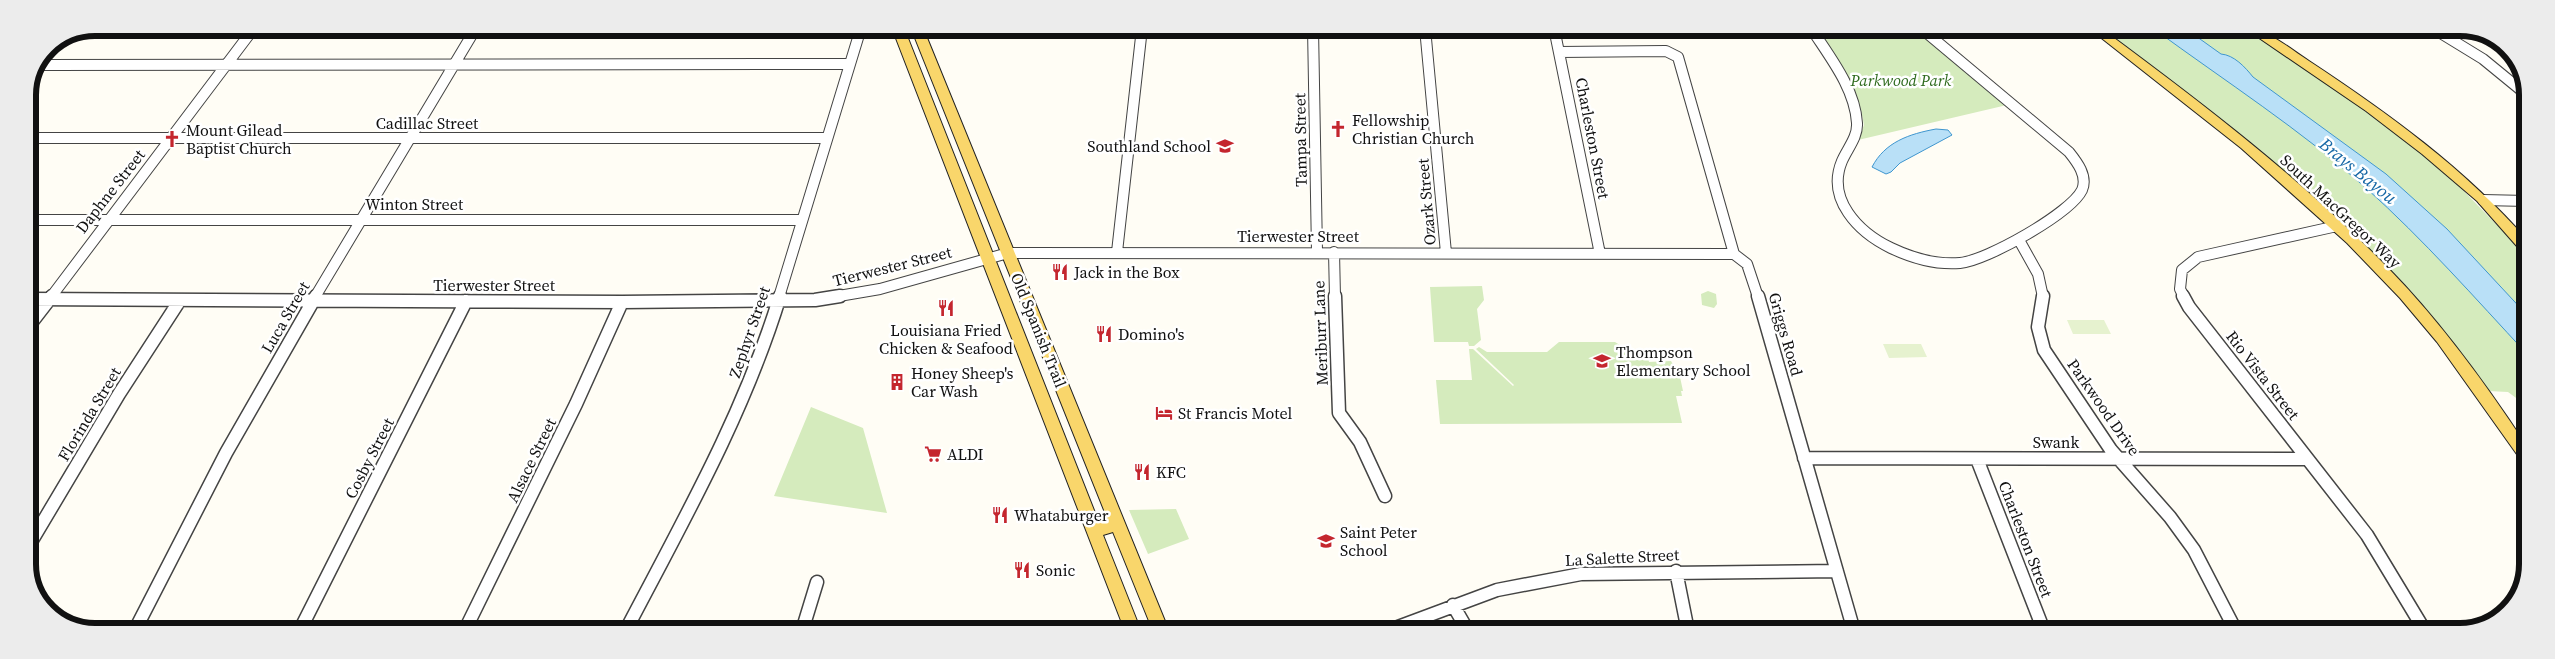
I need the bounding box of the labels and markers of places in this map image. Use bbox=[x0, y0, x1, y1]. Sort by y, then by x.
place label: Fellowship Christian Church bbox=[1352, 109, 1475, 149]
place label: Mount Gilead Baptist Church bbox=[186, 119, 292, 159]
church icon: Fellowship Christian Church bbox=[1328, 119, 1348, 139]
church icon: Mount Gilead Baptist Church bbox=[162, 129, 182, 149]
place label: Southland School bbox=[1087, 135, 1211, 157]
school or university icon: Southland School bbox=[1215, 136, 1235, 156]
place label: Jack in the Box bbox=[1073, 261, 1180, 283]
restaurant icon: Jack in the Box bbox=[1050, 262, 1070, 282]
restaurant icon: Louisiana Fried Chicken & Seafood bbox=[936, 298, 956, 318]
place label: Louisiana Fried Chicken & Seafood bbox=[879, 319, 1013, 359]
place label: Domino's bbox=[1118, 323, 1185, 345]
restaurant icon: Domino's bbox=[1094, 324, 1114, 344]
place label: Thompson Elementary School bbox=[1616, 341, 1751, 381]
school or university icon: Thompson Elementary School bbox=[1592, 351, 1612, 371]
place label: Honey Sheep's Car Wash bbox=[911, 362, 1014, 402]
building icon: Honey Sheep's Car Wash bbox=[887, 372, 907, 392]
place label: St Francis Motel bbox=[1178, 402, 1292, 424]
hotel icon: St Francis Motel bbox=[1154, 403, 1174, 423]
place label: ALDI bbox=[947, 443, 984, 465]
supermarket icon: ALDI bbox=[923, 444, 943, 464]
place label: KFC bbox=[1156, 461, 1186, 483]
restaurant icon: KFC bbox=[1132, 462, 1152, 482]
place label: Whataburger bbox=[1014, 504, 1109, 526]
restaurant icon: Whataburger bbox=[990, 505, 1010, 525]
place label: Saint Peter School bbox=[1340, 521, 1417, 561]
school or university icon: Saint Peter School bbox=[1316, 531, 1336, 551]
place label: Sonic bbox=[1036, 559, 1075, 581]
restaurant icon: Sonic bbox=[1012, 560, 1032, 580]

